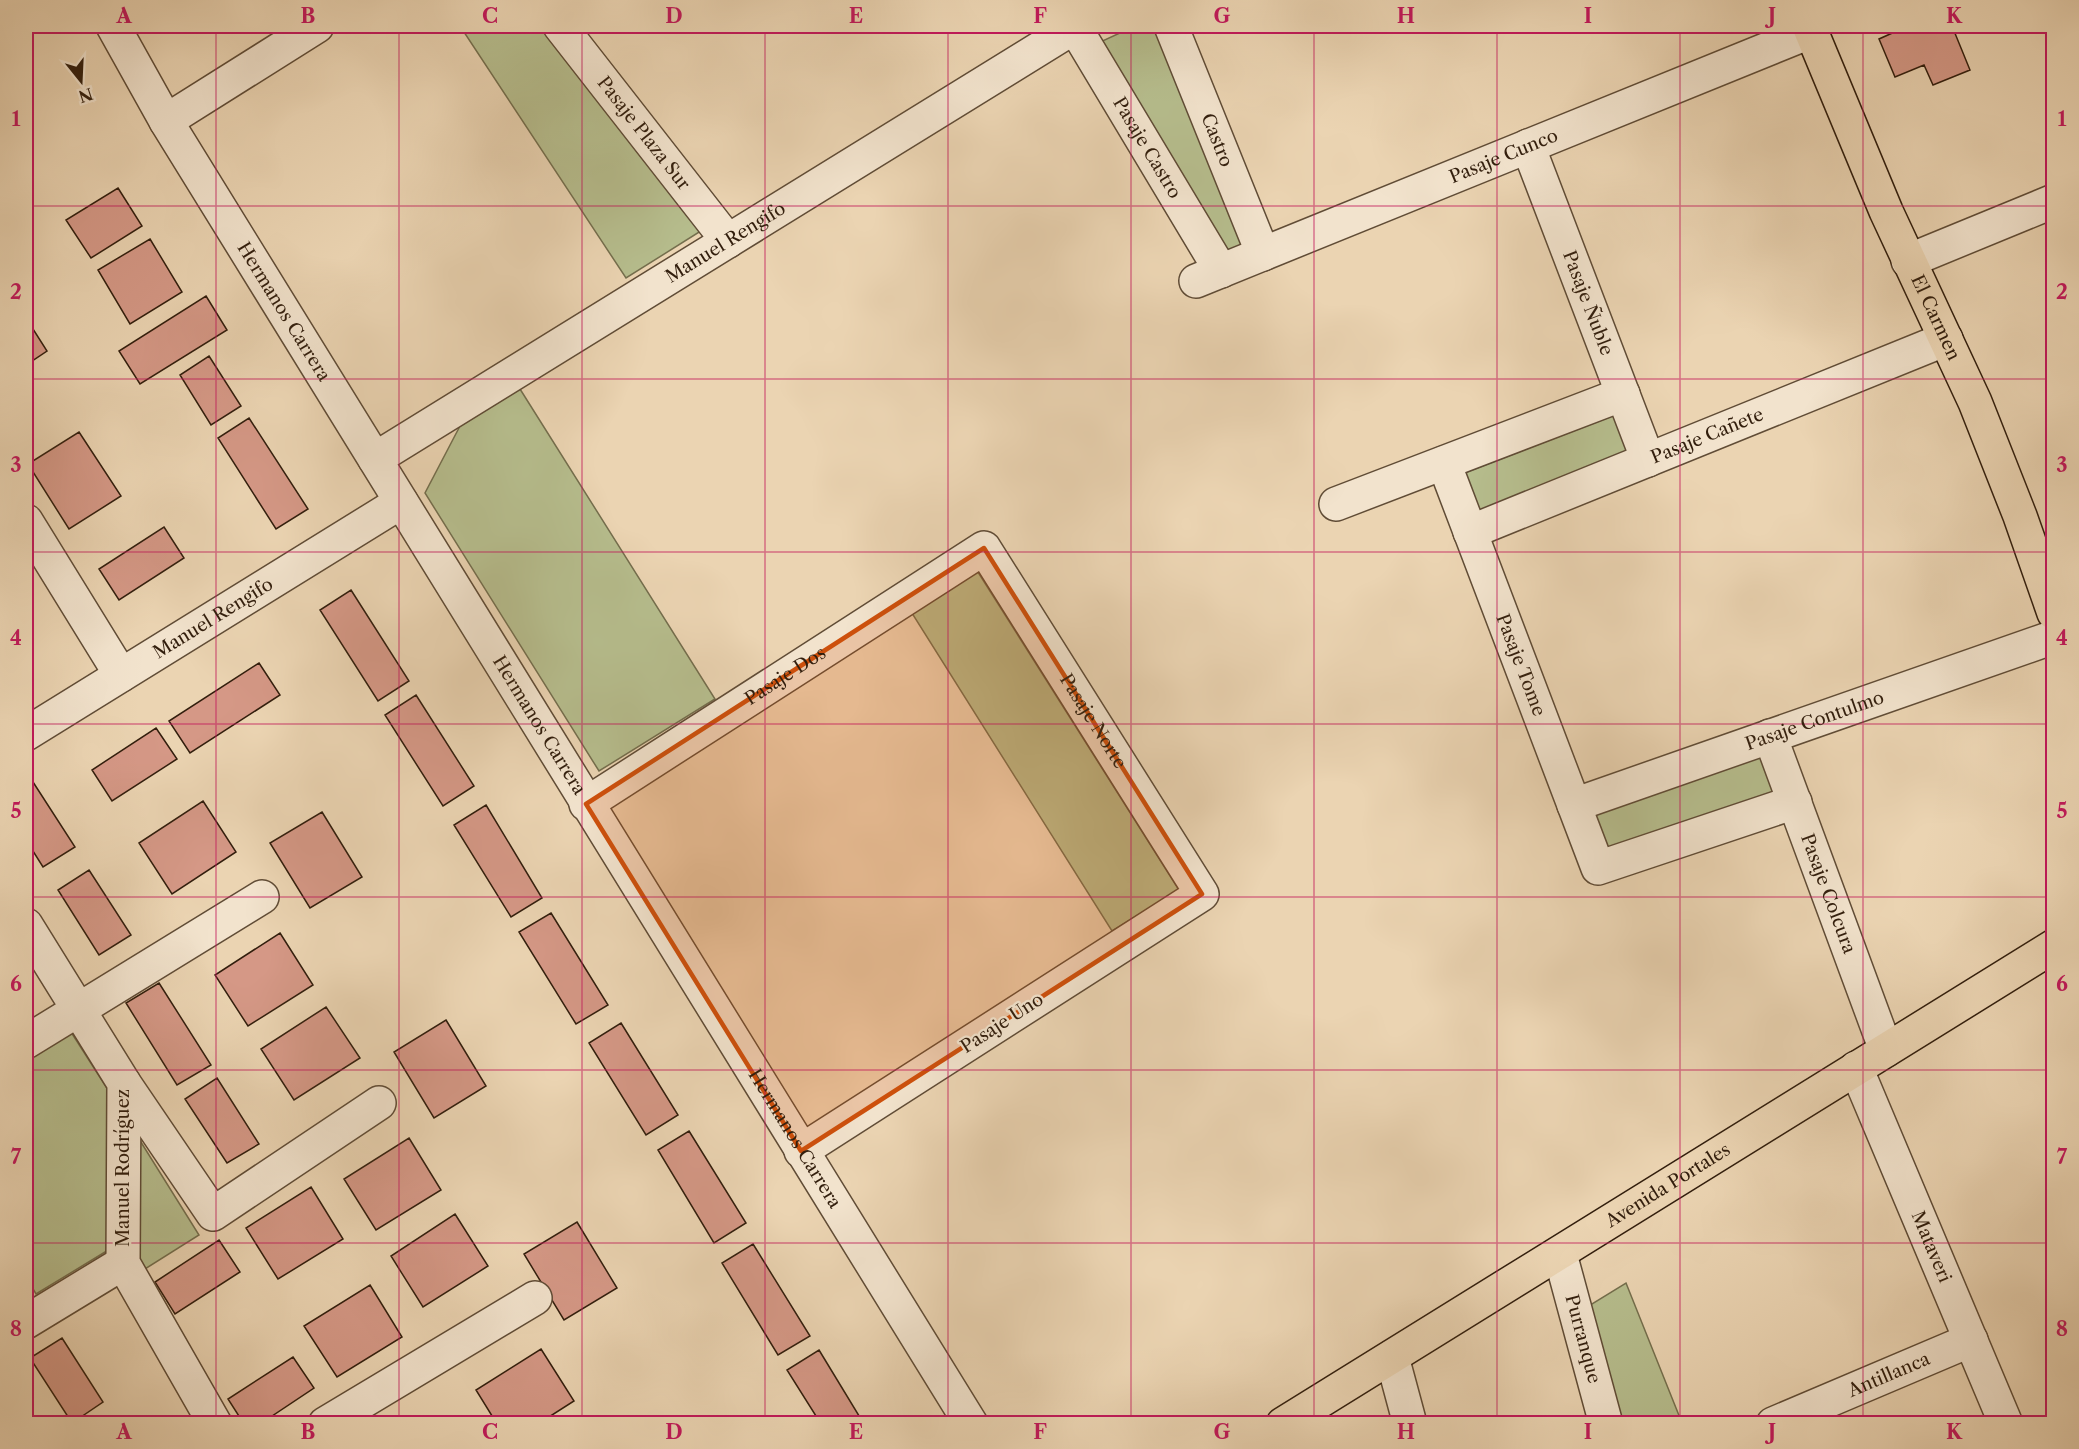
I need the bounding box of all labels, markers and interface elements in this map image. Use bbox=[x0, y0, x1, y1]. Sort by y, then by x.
text: A bbox=[115, 4, 132, 28]
text: B bbox=[301, 4, 316, 28]
text: C bbox=[482, 4, 498, 28]
text: D bbox=[665, 4, 683, 28]
text: E bbox=[849, 4, 863, 28]
text: F bbox=[1033, 4, 1047, 28]
text: G bbox=[1214, 4, 1231, 28]
text: H bbox=[1397, 4, 1415, 28]
text: I bbox=[1584, 4, 1592, 28]
text: J bbox=[1764, 4, 1776, 28]
text: K bbox=[1946, 4, 1963, 28]
north arrow bbox=[51, 51, 111, 111]
street label: Pasaje Plaza Sur bbox=[593, 72, 695, 195]
text: N bbox=[76, 84, 95, 107]
street label: Pasaje Castro bbox=[1108, 93, 1186, 202]
text: 1 bbox=[12, 107, 21, 131]
text: 1 bbox=[2058, 107, 2067, 131]
street label: Castro bbox=[1196, 110, 1238, 170]
street label: Pasaje Cunco bbox=[1446, 124, 1561, 188]
street label: Manuel Rengifo bbox=[662, 197, 790, 288]
street label: Hermanos Carrera bbox=[233, 238, 335, 386]
street label: Pasaje Ñuble bbox=[1558, 247, 1618, 358]
street label: El Carmen bbox=[1906, 271, 1965, 364]
text: 2 bbox=[10, 280, 22, 304]
text: 2 bbox=[2056, 280, 2068, 304]
street label: Pasaje Cañete bbox=[1648, 403, 1767, 468]
text: 3 bbox=[10, 453, 22, 477]
text: 3 bbox=[2056, 453, 2068, 477]
street label: Manuel Rengifo bbox=[149, 573, 277, 664]
street label: Pasaje Tome bbox=[1491, 611, 1550, 719]
text: 4 bbox=[10, 626, 22, 650]
text: 4 bbox=[2056, 626, 2068, 650]
street label: Pasaje Dos bbox=[741, 642, 830, 710]
street label: Hermanos Carrera bbox=[488, 652, 591, 799]
street label: Pasaje Norte bbox=[1055, 670, 1131, 773]
street label: Pasaje Contulmo bbox=[1742, 686, 1887, 755]
text: 5 bbox=[10, 799, 22, 823]
text: 5 bbox=[2056, 799, 2068, 823]
street label: Pasaje Colcura bbox=[1796, 831, 1861, 957]
text: 6 bbox=[10, 972, 22, 996]
text: 6 bbox=[2056, 972, 2068, 996]
street label: Pasaje Uno bbox=[957, 988, 1047, 1058]
street label: Hermanos Carrera bbox=[743, 1065, 846, 1213]
street label: Manuel Rodríguez bbox=[112, 1089, 134, 1247]
street label: Avenida Portales bbox=[1601, 1138, 1734, 1233]
text: 7 bbox=[11, 1145, 22, 1169]
text: 7 bbox=[2057, 1145, 2068, 1169]
street label: Mataveri bbox=[1907, 1208, 1956, 1286]
street label: Purranque bbox=[1560, 1292, 1605, 1386]
text: 8 bbox=[10, 1317, 22, 1341]
text: 8 bbox=[2056, 1317, 2068, 1341]
street label: Antillanca bbox=[1844, 1347, 1934, 1402]
text: A bbox=[115, 1420, 132, 1444]
text: B bbox=[301, 1420, 316, 1444]
text: C bbox=[482, 1420, 498, 1444]
text: D bbox=[665, 1420, 683, 1444]
text: E bbox=[849, 1420, 863, 1444]
text: F bbox=[1033, 1420, 1047, 1444]
text: G bbox=[1214, 1420, 1231, 1444]
text: H bbox=[1397, 1420, 1415, 1444]
text: I bbox=[1584, 1420, 1592, 1444]
text: J bbox=[1764, 1420, 1776, 1444]
text: K bbox=[1946, 1420, 1963, 1444]

